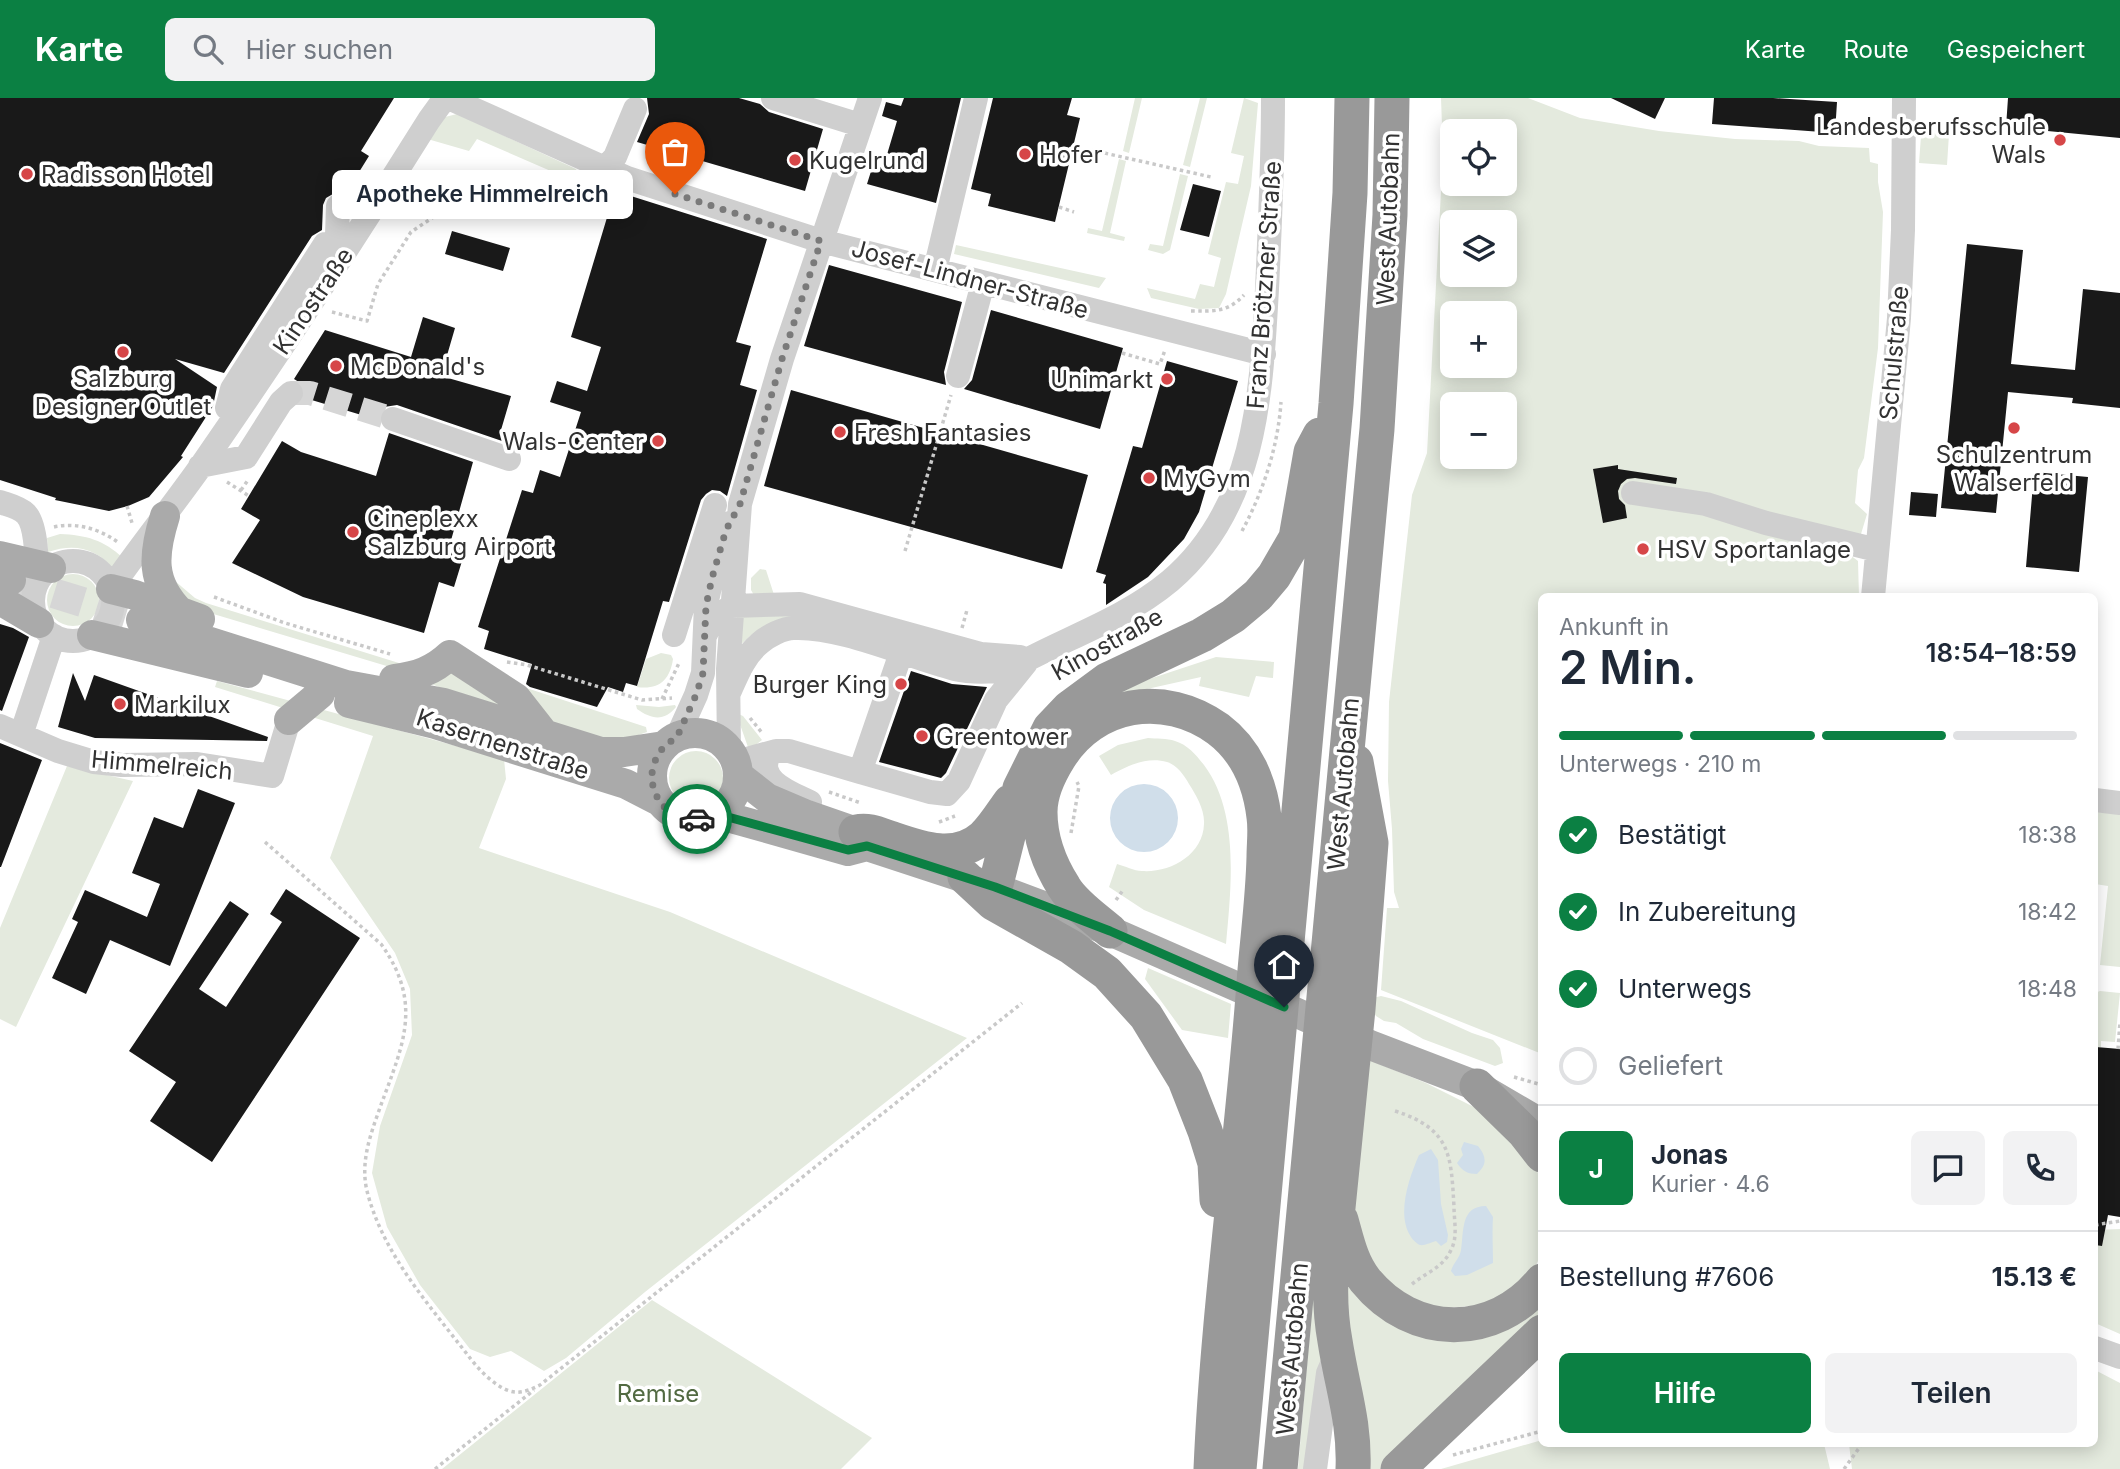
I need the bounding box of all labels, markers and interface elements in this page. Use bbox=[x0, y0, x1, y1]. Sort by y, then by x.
search box bbox=[165, 18, 655, 81]
text: Karte bbox=[35, 29, 123, 69]
icon: search bbox=[189, 30, 227, 68]
text: Hier suchen bbox=[245, 34, 393, 65]
text: Karte bbox=[1745, 35, 1805, 64]
text: Route bbox=[1843, 35, 1909, 64]
text: Gespeichert bbox=[1947, 35, 2085, 64]
place label: Landesberufsschule Wals bbox=[1816, 112, 2046, 169]
map controls bbox=[1440, 119, 1517, 469]
button: locate bbox=[1440, 119, 1517, 196]
pin bbox=[645, 122, 705, 194]
street label: West Autobahn bbox=[1370, 132, 1406, 306]
marker: Landesberufsschule Wals bbox=[2052, 132, 2068, 148]
icon: bag bbox=[656, 133, 694, 171]
place label: Hofer bbox=[1039, 140, 1102, 169]
place label: Kugelrund bbox=[809, 146, 925, 175]
marker: Hofer bbox=[1017, 146, 1033, 162]
marker: Kugelrund bbox=[787, 152, 803, 168]
place label: Radisson Hotel bbox=[41, 160, 211, 189]
street label: Franz Brötzner Straße bbox=[1241, 160, 1287, 410]
marker: Radisson Hotel bbox=[19, 166, 35, 182]
callout: Apotheke Himmelreich bbox=[332, 170, 633, 218]
text: Apotheke Himmelreich bbox=[356, 180, 609, 208]
button: layers bbox=[1440, 210, 1517, 287]
street label: Josef-Lindner-Straße bbox=[848, 233, 1092, 325]
street label: Kinostraße bbox=[267, 242, 359, 360]
street label: Schulstraße bbox=[1874, 284, 1914, 422]
button: + bbox=[1440, 301, 1517, 378]
marker: Salzburg Designer Outlet bbox=[115, 344, 131, 360]
place label: McDonald's bbox=[350, 352, 485, 381]
marker: McDonald's bbox=[328, 358, 344, 374]
place label: Salzburg Designer Outlet bbox=[35, 364, 211, 421]
place label: Unimarkt bbox=[1050, 365, 1153, 394]
marker: Unimarkt bbox=[1159, 371, 1175, 387]
button: − bbox=[1440, 392, 1517, 469]
place label: Fresh Fantasies bbox=[854, 418, 1032, 447]
marker: Schulzentrum Walserfeld bbox=[2006, 420, 2022, 436]
marker: Fresh Fantasies bbox=[832, 424, 848, 440]
place label: Wals-Center bbox=[502, 427, 644, 456]
marker: Wals-Center bbox=[650, 433, 666, 449]
place label: Schulzentrum Walserfeld bbox=[1936, 440, 2092, 497]
place label: MyGym bbox=[1163, 464, 1251, 493]
marker: MyGym bbox=[1141, 470, 1157, 486]
place label: Cineplexx Salzburg Airport bbox=[367, 504, 552, 561]
marker: Cineplexx Salzburg Airport bbox=[345, 524, 361, 540]
place label: HSV Sportanlage bbox=[1657, 535, 1851, 564]
marker: HSV Sportanlage bbox=[1635, 541, 1651, 557]
street label: Kinostraße bbox=[1046, 602, 1168, 686]
text: Ankunft in bbox=[1559, 613, 1669, 641]
text: 18:54–18:59 bbox=[1925, 637, 2077, 668]
text: 2 Min. bbox=[1559, 639, 1697, 695]
place label: Burger King bbox=[753, 670, 887, 699]
marker: Burger King bbox=[893, 676, 909, 692]
place label: Markilux bbox=[134, 690, 231, 719]
marker: Markilux bbox=[112, 696, 128, 712]
street label: West Autobahn bbox=[1321, 696, 1365, 872]
street label: Kasernenstraße bbox=[413, 702, 593, 786]
place label: Greentower bbox=[936, 722, 1069, 751]
marker: Greentower bbox=[914, 728, 930, 744]
street label: Himmelreich bbox=[90, 744, 234, 786]
text: Unterwegs · 210 m bbox=[1559, 750, 1761, 778]
courier bbox=[662, 784, 732, 854]
icon: car bbox=[678, 800, 716, 838]
icon: check bbox=[1559, 816, 1597, 854]
text: Bestätigt bbox=[1618, 819, 1726, 850]
text: 18:38 bbox=[2018, 821, 2077, 849]
icon: check bbox=[1559, 893, 1597, 931]
text: In Zubereitung bbox=[1618, 896, 1796, 927]
text: 18:42 bbox=[2018, 898, 2077, 926]
pin bbox=[1254, 935, 1314, 1007]
icon: home bbox=[1265, 946, 1303, 984]
icon: check bbox=[1559, 970, 1597, 1008]
text: Unterwegs bbox=[1618, 973, 1752, 1004]
text: 18:48 bbox=[2018, 975, 2077, 1003]
text: Geliefert bbox=[1618, 1050, 1723, 1081]
button: chat bbox=[1911, 1131, 1985, 1205]
button: phone bbox=[2003, 1131, 2077, 1205]
text: Jonas bbox=[1651, 1139, 1728, 1170]
text: J bbox=[1588, 1153, 1604, 1184]
text: Kurier · 4.6 bbox=[1651, 1170, 1770, 1198]
street label: West Autobahn bbox=[1270, 1261, 1314, 1437]
text: Bestellung #7606 bbox=[1559, 1261, 1774, 1292]
text: 15.13 € bbox=[1991, 1261, 2077, 1292]
button: Hilfe bbox=[1559, 1353, 1811, 1433]
button: Teilen bbox=[1825, 1353, 2077, 1433]
park label: Remise bbox=[617, 1379, 699, 1408]

